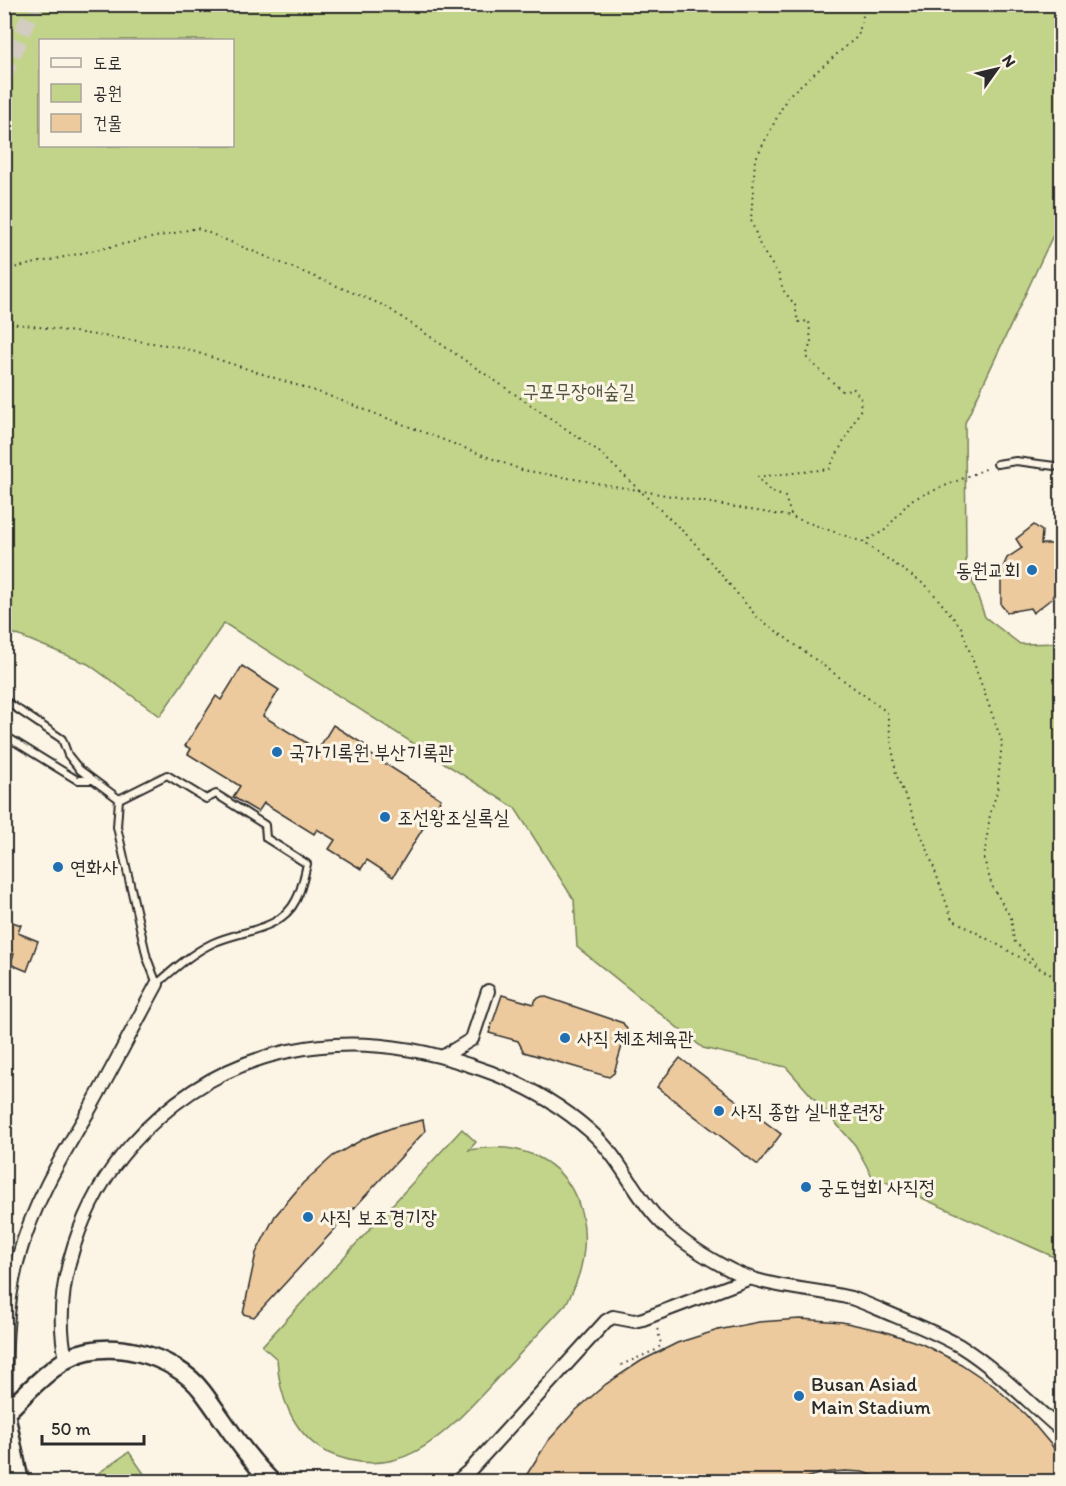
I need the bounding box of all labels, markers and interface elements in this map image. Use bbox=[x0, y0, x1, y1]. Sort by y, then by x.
legend bbox=[39, 39, 234, 147]
north arrow bbox=[967, 39, 1027, 99]
text: N bbox=[998, 51, 1020, 71]
text: 도로 bbox=[93, 52, 122, 74]
text: 공원 bbox=[93, 82, 122, 104]
text: 건물 bbox=[93, 112, 122, 134]
park label: 구포무장애숲길 bbox=[523, 379, 635, 403]
place label: 동원교회 bbox=[956, 558, 1020, 582]
marker: 동원교회 bbox=[1025, 563, 1039, 577]
place label: 국가기록원 부산기록관 bbox=[289, 740, 454, 764]
marker: 국가기록원 부산기록관 bbox=[270, 745, 284, 759]
place label: 조선왕조실록실 bbox=[397, 805, 510, 829]
marker: 조선왕조실록실 bbox=[378, 810, 392, 824]
place label: 연화사 bbox=[70, 855, 118, 879]
marker: 연화사 bbox=[51, 860, 65, 874]
place label: 사직 체조체육관 bbox=[577, 1026, 694, 1050]
marker: 사직 체조체육관 bbox=[558, 1031, 572, 1045]
place label: 사직 종합 실내훈련장 bbox=[731, 1099, 885, 1123]
marker: 사직 종합 실내훈련장 bbox=[712, 1104, 726, 1118]
place label: 궁도협회 사직정 bbox=[818, 1175, 935, 1199]
marker: 궁도협회 사직정 bbox=[799, 1180, 813, 1194]
place label: 사직 보조경기장 bbox=[320, 1205, 437, 1229]
marker: 사직 보조경기장 bbox=[301, 1210, 315, 1224]
place label: Busan Asiad Main Stadium bbox=[811, 1372, 931, 1419]
marker: Busan Asiad Main Stadium bbox=[792, 1389, 806, 1403]
scale bar bbox=[42, 1408, 144, 1446]
text: 50 m bbox=[51, 1418, 91, 1440]

